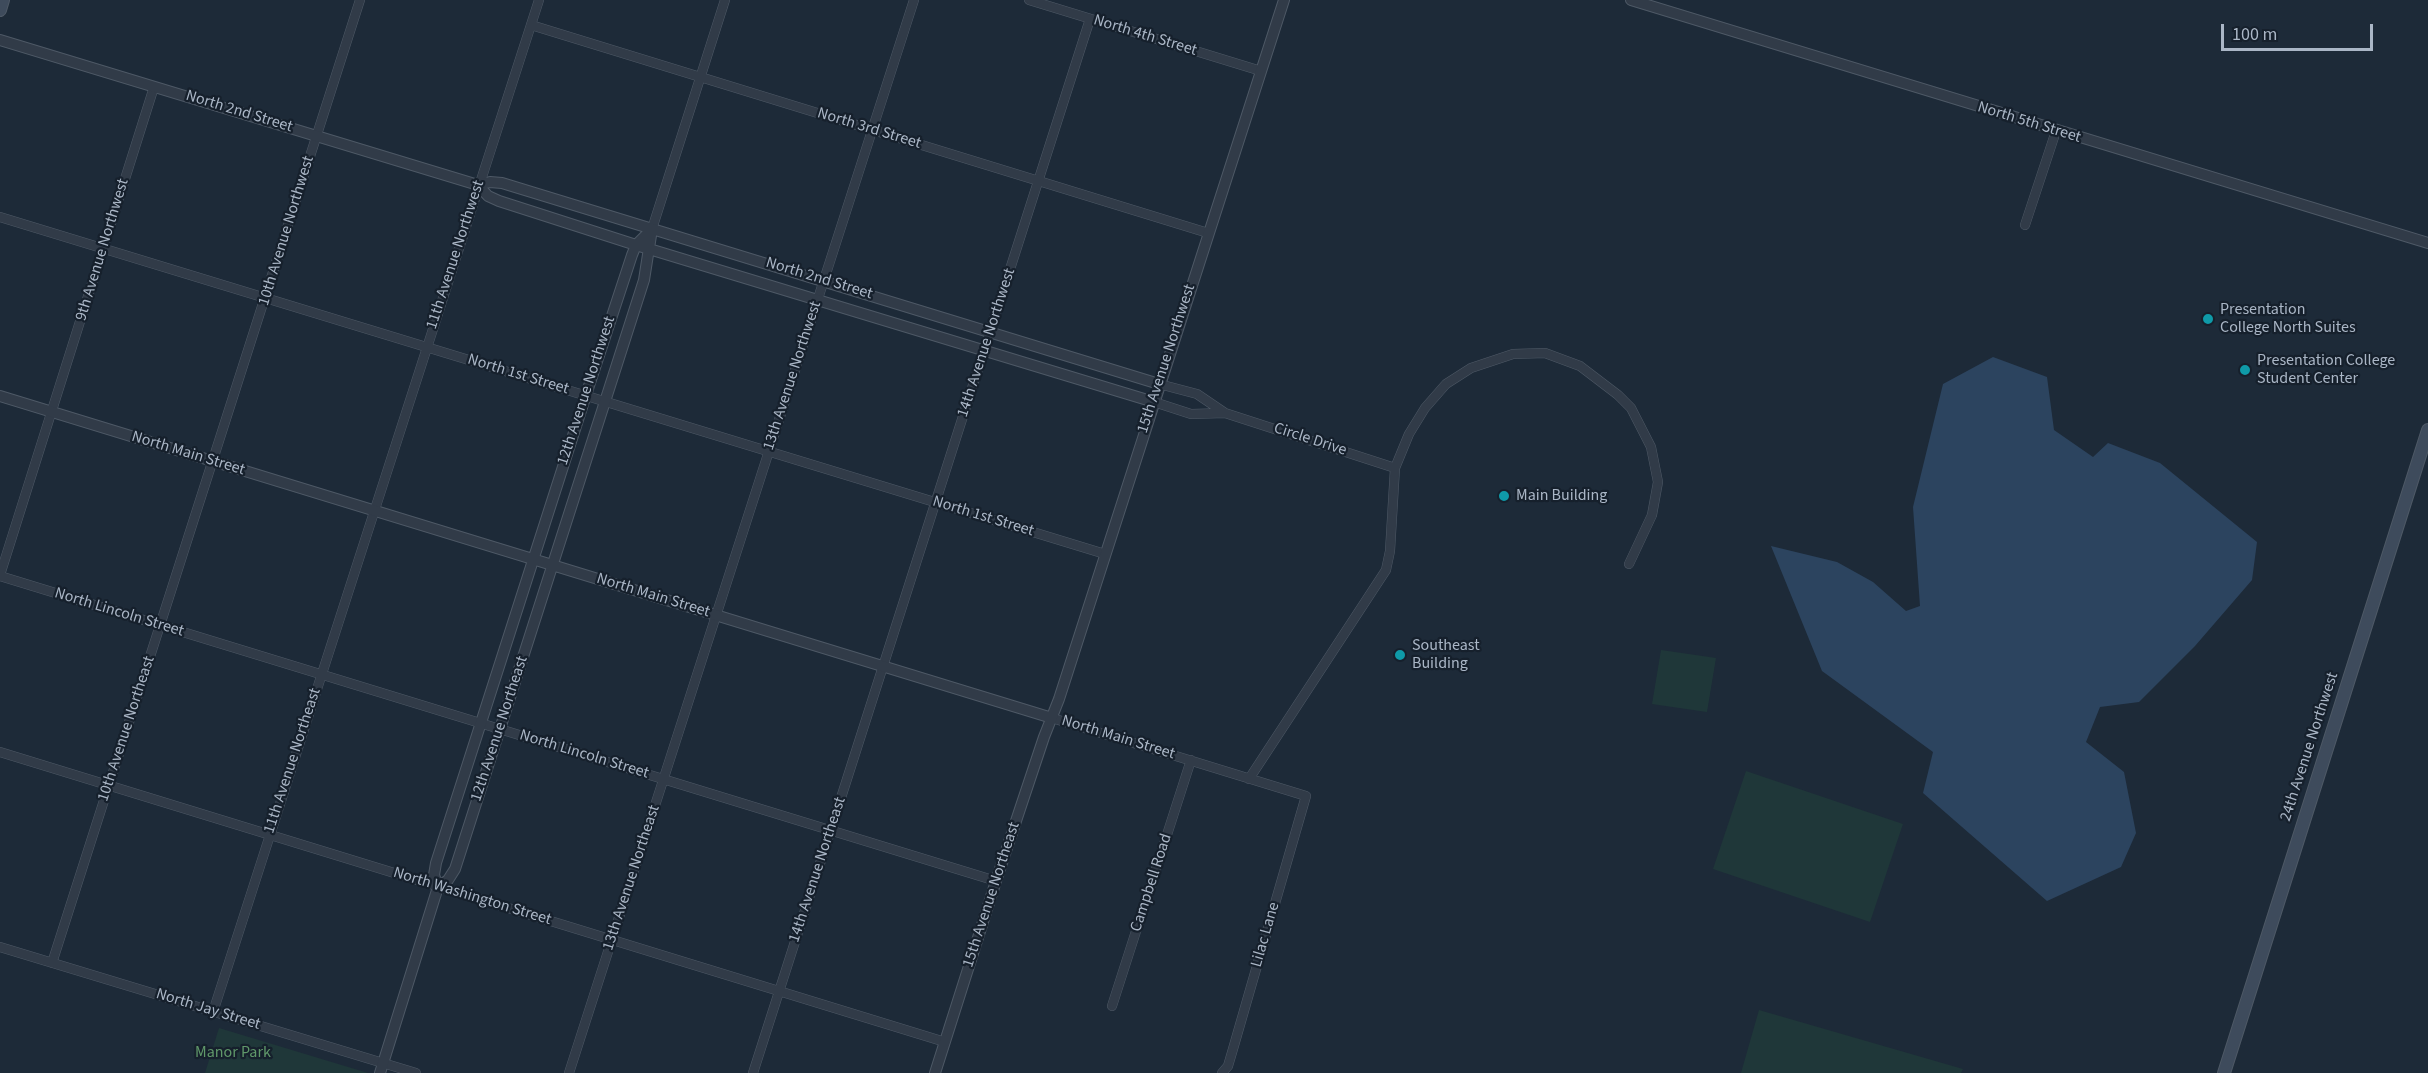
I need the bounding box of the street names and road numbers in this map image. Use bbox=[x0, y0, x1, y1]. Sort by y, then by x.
street label: North 4th Street bbox=[1091, 11, 1199, 61]
street label: North 2nd Street bbox=[183, 87, 295, 137]
street label: North 5th Street bbox=[1975, 98, 2083, 148]
street label: North 3rd Street bbox=[815, 104, 923, 154]
street label: 10th Avenue Northwest bbox=[255, 154, 319, 308]
street label: 9th Avenue Northwest bbox=[72, 177, 134, 323]
street label: 11th Avenue Northwest bbox=[423, 178, 489, 332]
street label: North 2nd Street bbox=[763, 254, 875, 304]
street label: 14th Avenue Northwest bbox=[954, 266, 1020, 420]
street label: 15th Avenue Northwest bbox=[1134, 282, 1200, 436]
street label: 13th Avenue Northwest bbox=[760, 299, 826, 453]
street label: 12th Avenue Northwest bbox=[554, 314, 620, 468]
street label: North 1st Street bbox=[465, 350, 571, 400]
street label: Circle Drive bbox=[1271, 419, 1349, 461]
street label: North Main Street bbox=[129, 428, 247, 480]
street label: North 1st Street bbox=[930, 492, 1036, 542]
street label: North Main Street bbox=[594, 570, 712, 622]
street label: North Lincoln Street bbox=[52, 584, 186, 642]
street label: 10th Avenue Northeast bbox=[94, 654, 160, 804]
street label: 12th Avenue Northeast bbox=[467, 654, 533, 804]
street label: 24th Avenue Northwest bbox=[2277, 670, 2343, 824]
street label: 11th Avenue Northeast bbox=[260, 686, 326, 836]
street label: North Main Street bbox=[1059, 712, 1177, 764]
street label: North Lincoln Street bbox=[517, 726, 651, 784]
street label: 14th Avenue Northeast bbox=[785, 795, 851, 945]
street label: 13th Avenue Northeast bbox=[599, 803, 665, 953]
street label: 15th Avenue Northeast bbox=[959, 820, 1025, 970]
street label: Campbell Road bbox=[1127, 832, 1177, 934]
street label: North Washington Street bbox=[391, 864, 553, 930]
street label: Lilac Lane bbox=[1248, 900, 1284, 970]
street label: North Jay Street bbox=[153, 985, 263, 1035]

